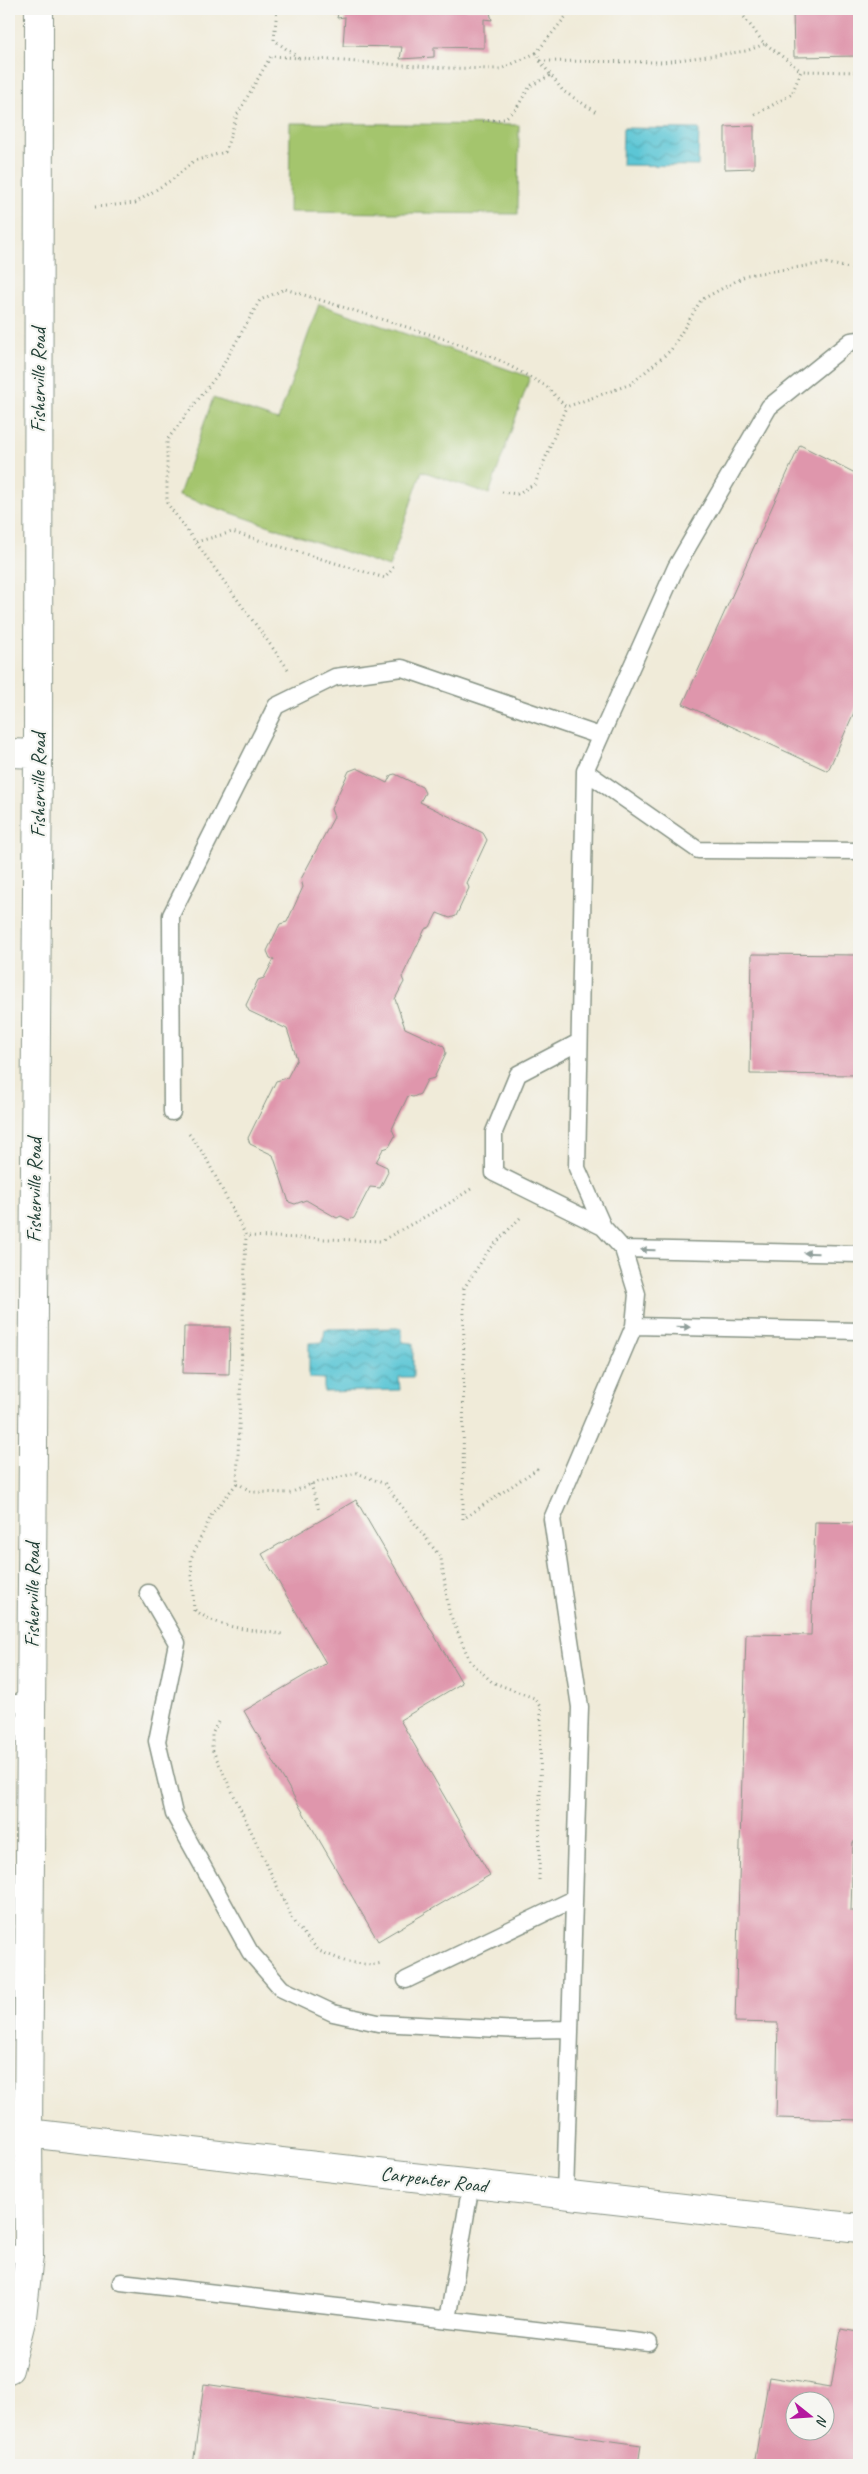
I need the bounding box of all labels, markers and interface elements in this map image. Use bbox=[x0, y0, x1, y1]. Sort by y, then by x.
street label: Fisherville Road bbox=[26, 324, 51, 432]
street label: Fisherville Road bbox=[26, 729, 51, 837]
street label: Fisherville Road bbox=[22, 1134, 47, 1242]
one-way arrow bbox=[640, 1245, 656, 1253]
one-way arrow bbox=[802, 1249, 818, 1257]
one-way arrow bbox=[675, 1323, 691, 1331]
street label: Fisherville Road bbox=[20, 1539, 45, 1647]
street label: Carpenter Road bbox=[379, 2161, 492, 2199]
north arrow bbox=[786, 2392, 836, 2442]
text: N bbox=[812, 2413, 831, 2429]

